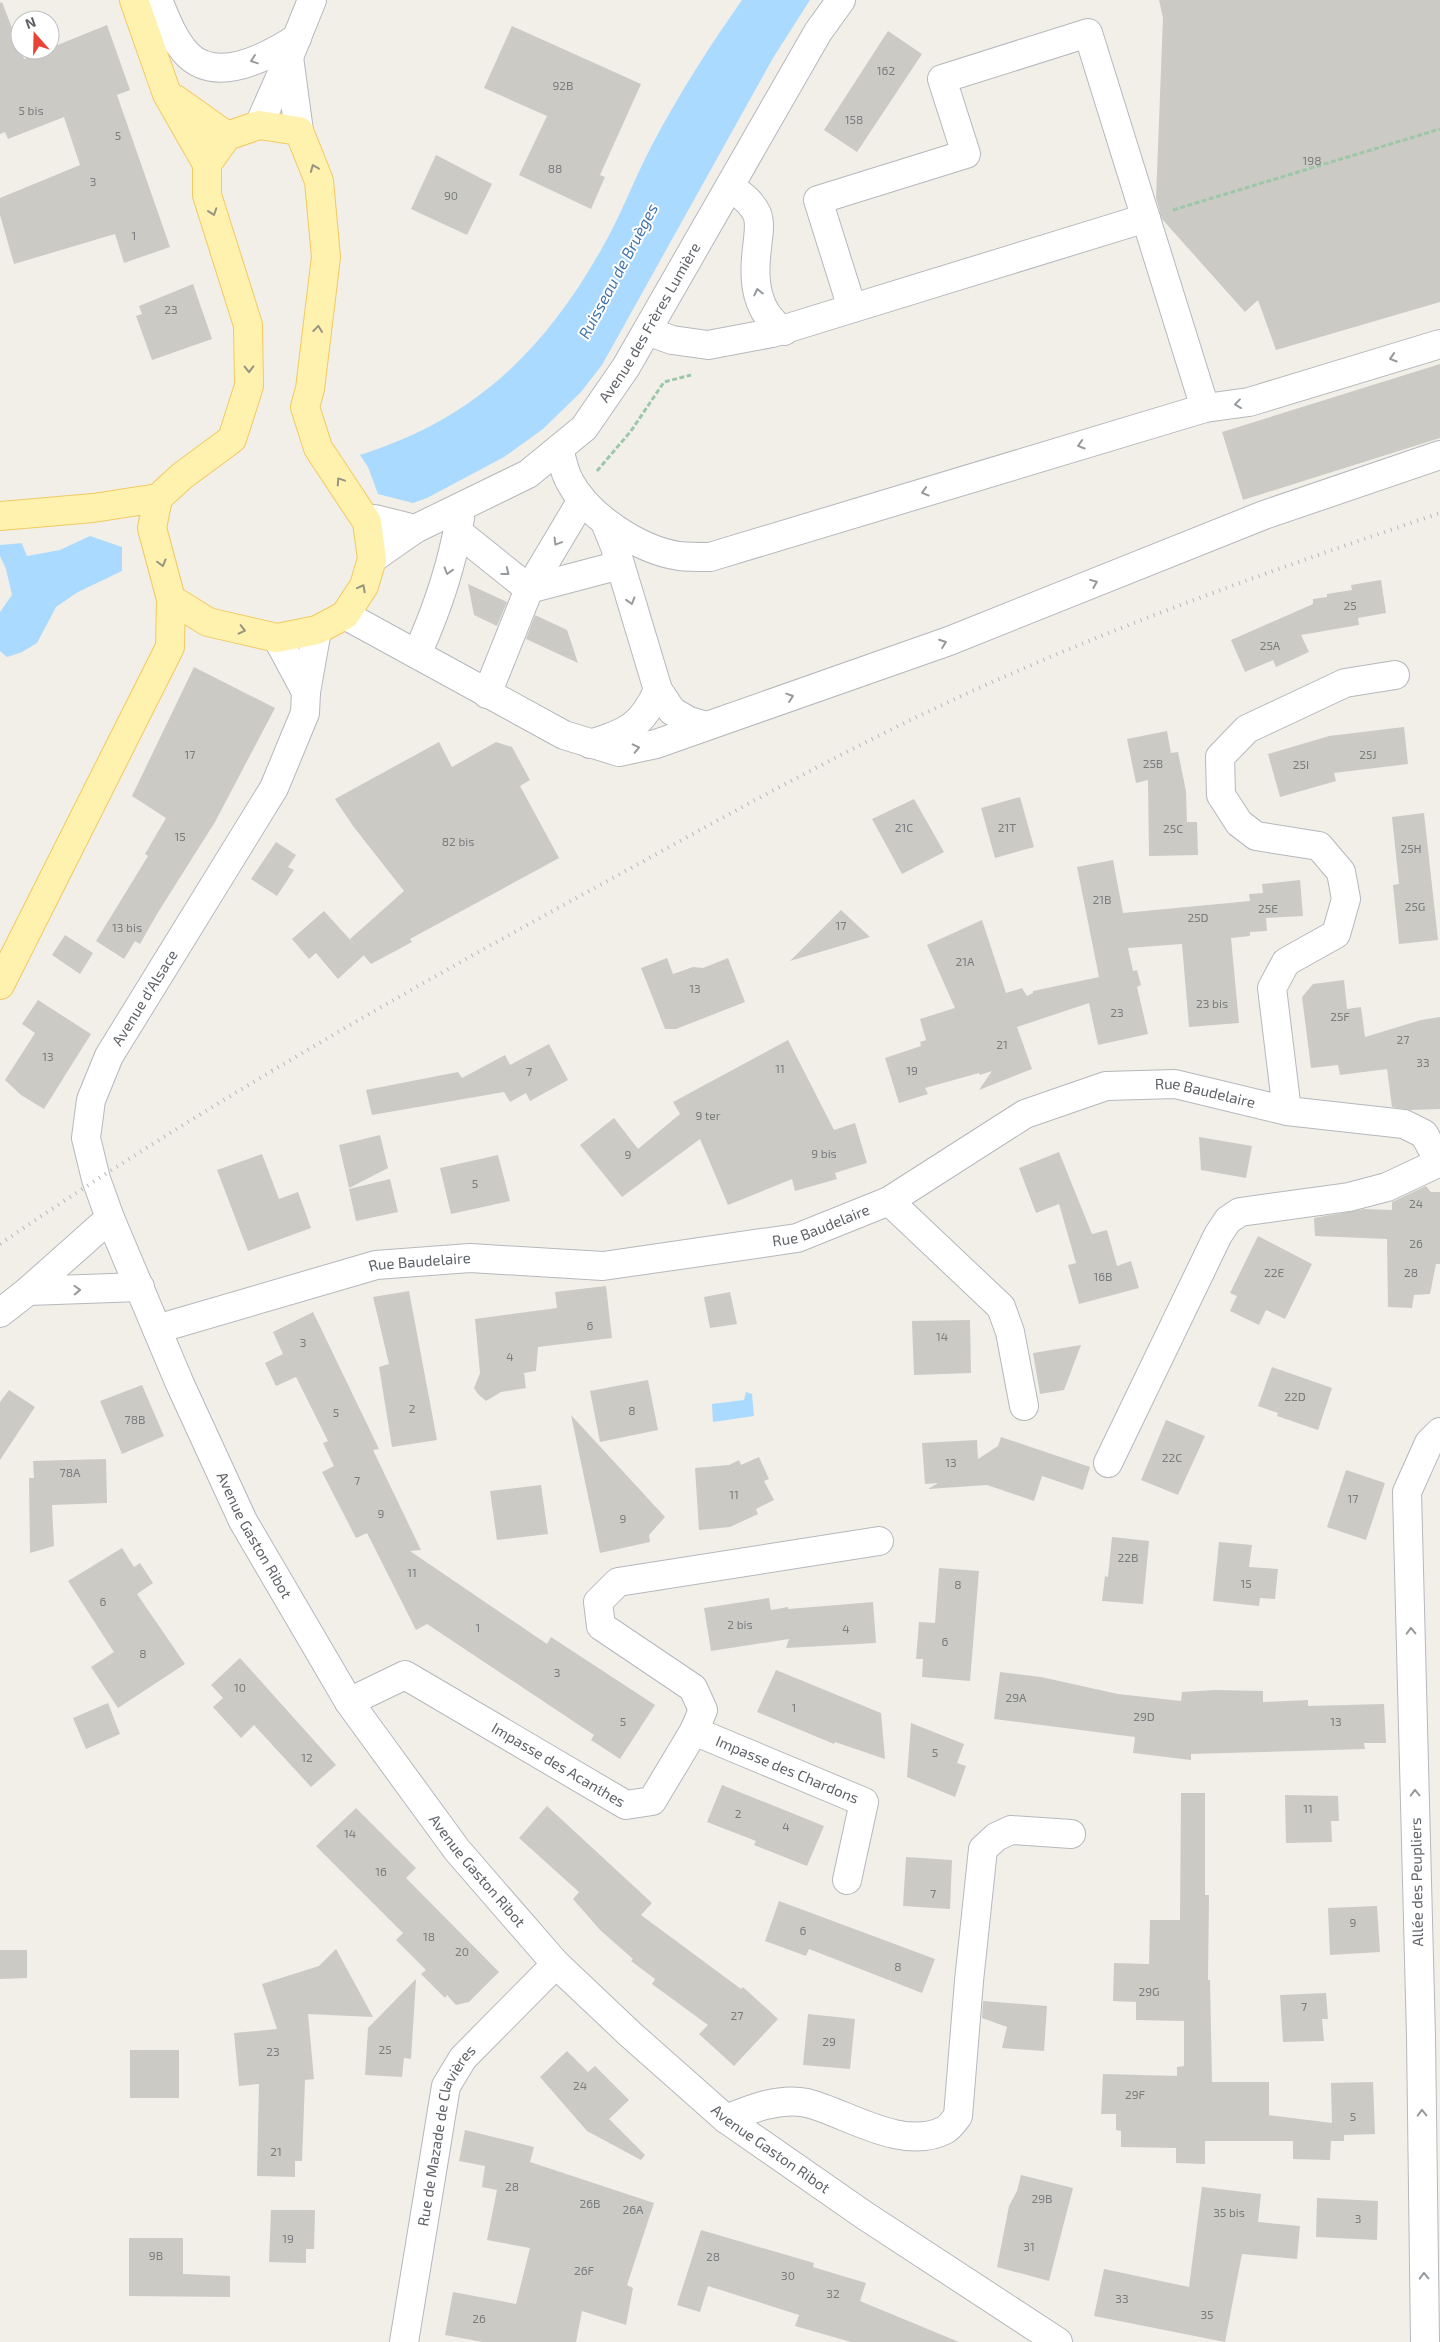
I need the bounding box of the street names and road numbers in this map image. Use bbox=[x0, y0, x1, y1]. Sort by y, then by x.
street label: Avenue des Frères Lumière bbox=[594, 239, 703, 405]
street label: Avenue d'Alsace bbox=[107, 946, 181, 1049]
street label: Rue Baudelaire bbox=[1155, 1074, 1257, 1111]
street label: Rue Baudelaire bbox=[771, 1200, 872, 1249]
street label: Rue Baudelaire bbox=[366, 1248, 471, 1275]
street label: Avenue Gaston Ribot bbox=[214, 1469, 296, 1601]
street label: Impasse des Acanthes bbox=[489, 1718, 629, 1811]
street label: Impasse des Chardons bbox=[713, 1731, 862, 1807]
street label: Avenue Gaston Ribot bbox=[426, 1810, 530, 1930]
street label: Allée des Peupliers bbox=[1406, 1817, 1426, 1947]
street label: Rue de Mazade de Clavières bbox=[413, 2041, 479, 2227]
street label: Avenue Gaston Ribot bbox=[708, 2100, 834, 2197]

